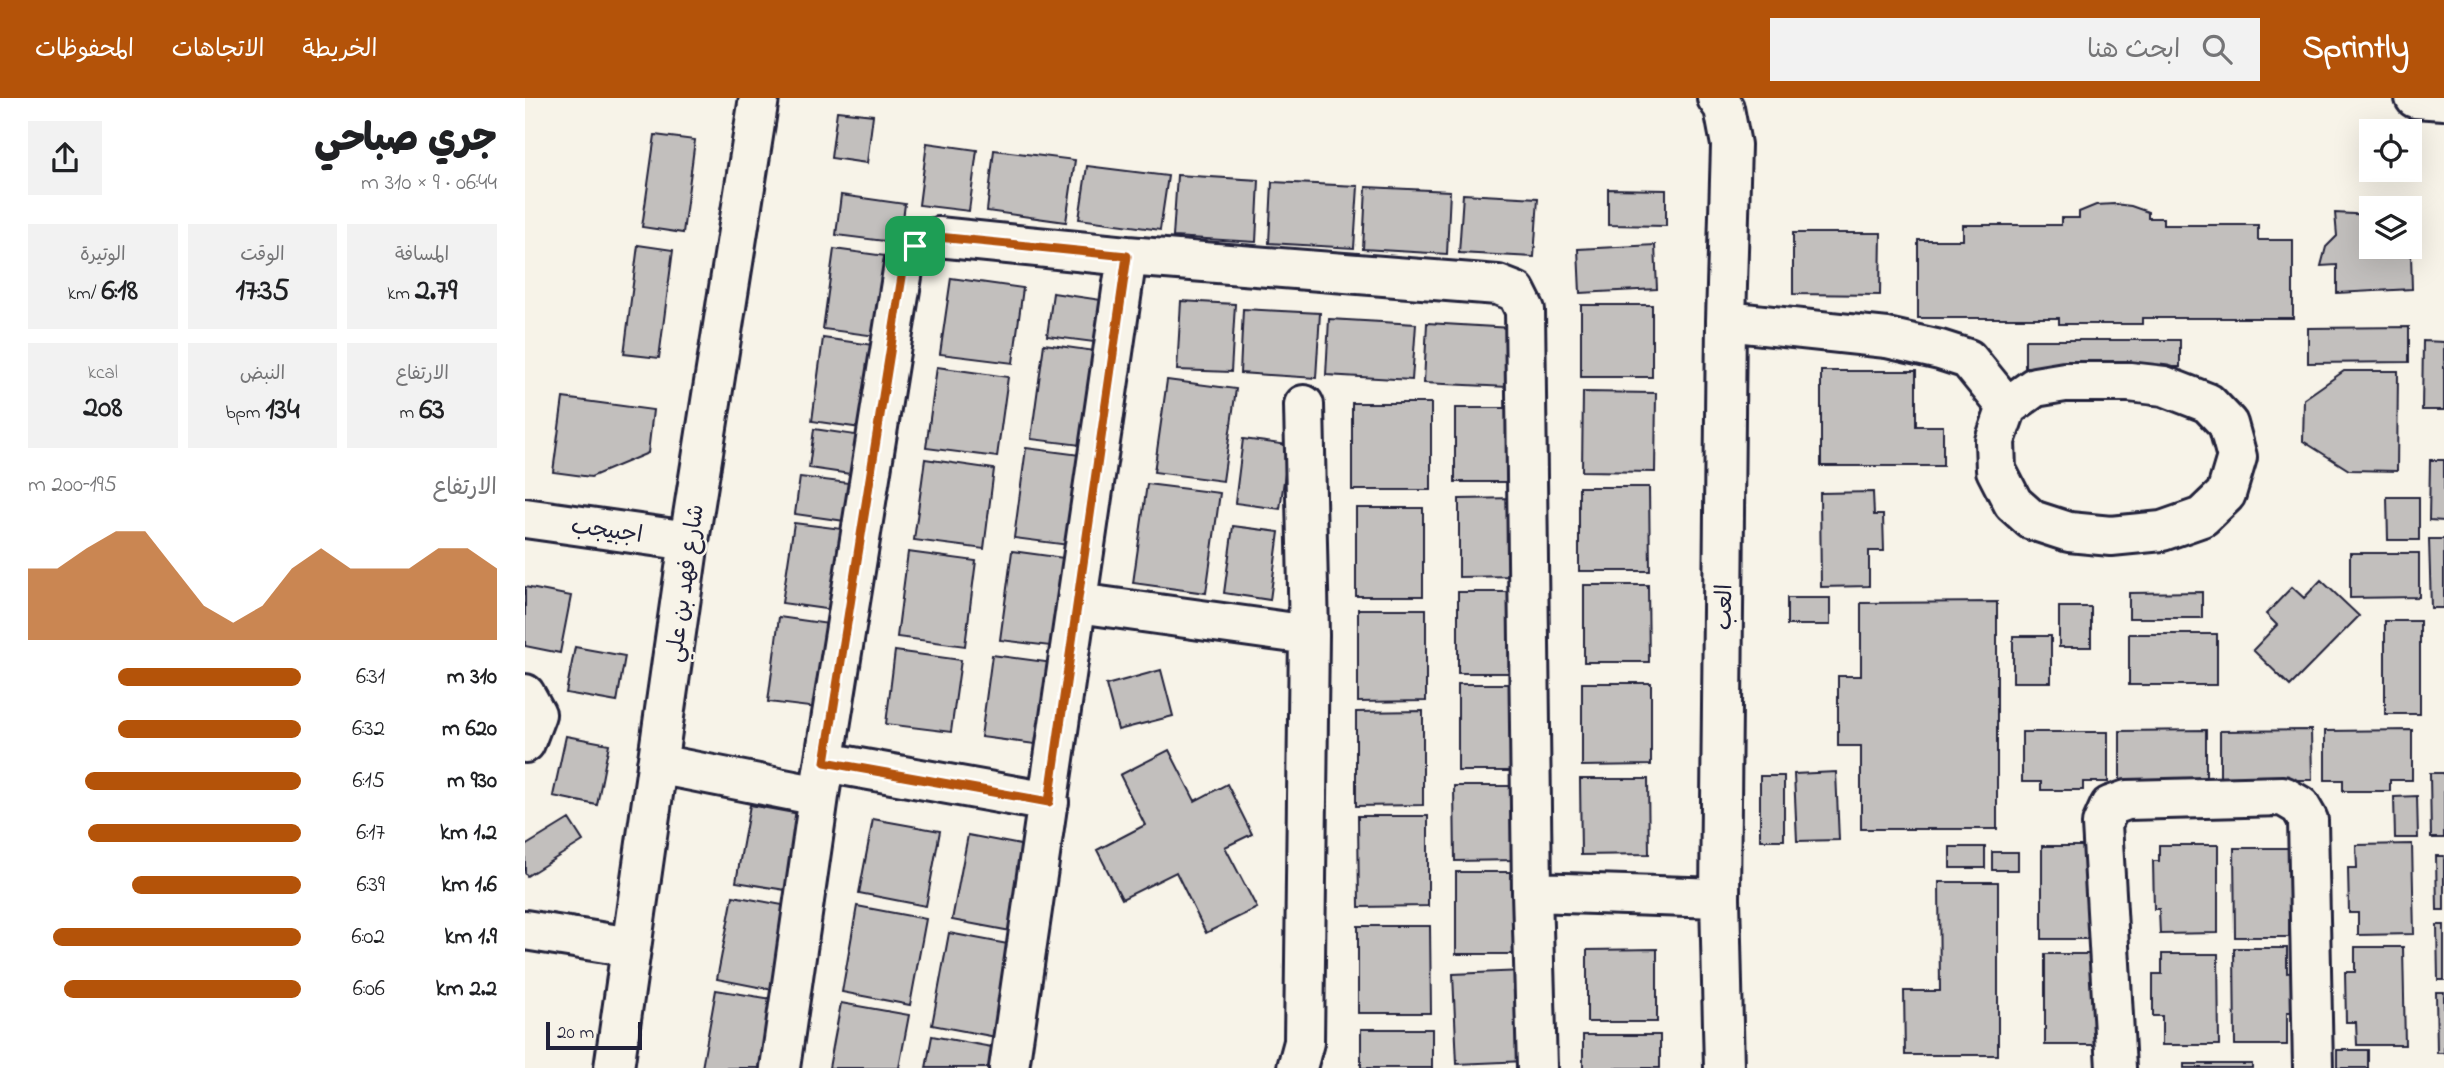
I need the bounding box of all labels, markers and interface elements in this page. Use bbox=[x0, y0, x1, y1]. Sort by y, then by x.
search box bbox=[1770, 18, 2260, 81]
text: Sprintly bbox=[2302, 25, 2409, 73]
icon: search bbox=[2198, 30, 2236, 68]
text: ابحث هنا bbox=[2087, 32, 2180, 70]
text: المحفوظات bbox=[35, 33, 134, 68]
text: الاتجاهات bbox=[172, 33, 265, 68]
text: الخريطة bbox=[303, 33, 377, 68]
text: جري صباحي bbox=[314, 113, 497, 169]
map controls bbox=[2359, 119, 2422, 259]
button: locate bbox=[2359, 119, 2422, 182]
button: share bbox=[28, 121, 102, 195]
text: 06:44 · 9 × 310 m bbox=[361, 167, 497, 200]
button: layers bbox=[2359, 196, 2422, 259]
pin bbox=[885, 216, 945, 276]
icon: arrive bbox=[896, 227, 934, 265]
text: الوتيرة bbox=[80, 242, 126, 269]
text: الوقت bbox=[240, 242, 285, 269]
text: المسافة bbox=[395, 242, 449, 269]
text: 6:18 bbox=[101, 270, 138, 314]
text: 17:35 bbox=[236, 270, 290, 314]
text: 2.79 bbox=[415, 270, 457, 314]
text: /km bbox=[68, 281, 101, 308]
text: km bbox=[387, 281, 415, 308]
text: kcal bbox=[88, 360, 118, 387]
text: النبض bbox=[240, 361, 285, 388]
text: الارتفاع bbox=[396, 361, 449, 388]
text: 208 bbox=[83, 387, 122, 431]
text: 134 bbox=[265, 389, 300, 433]
text: 63 bbox=[419, 389, 445, 433]
text: bpm bbox=[225, 400, 265, 427]
text: m bbox=[400, 400, 419, 427]
text: 195–200 m bbox=[28, 469, 117, 502]
text: الارتفاع bbox=[433, 472, 497, 505]
street label: شارع فهد بن علي bbox=[659, 502, 716, 665]
street label: اجبيجب bbox=[569, 510, 645, 553]
street label: العب bbox=[1709, 584, 1742, 630]
text: 6:31 bbox=[356, 661, 385, 694]
text: 310 m bbox=[447, 661, 497, 694]
text: 6:32 bbox=[352, 713, 385, 746]
text: 620 m bbox=[442, 713, 497, 746]
text: 6:15 bbox=[352, 765, 385, 798]
text: 930 m bbox=[447, 765, 497, 798]
text: 6:17 bbox=[356, 817, 385, 850]
text: 1.2 km bbox=[440, 817, 497, 850]
text: 6:39 bbox=[357, 869, 385, 902]
text: 1.6 km bbox=[441, 869, 497, 902]
text: 6:02 bbox=[352, 921, 385, 954]
text: 1.9 km bbox=[444, 921, 497, 954]
text: 6:06 bbox=[353, 973, 385, 1006]
text: 2.2 km bbox=[436, 973, 497, 1006]
scale bar bbox=[546, 1019, 642, 1051]
text: 20 m bbox=[557, 1020, 594, 1047]

